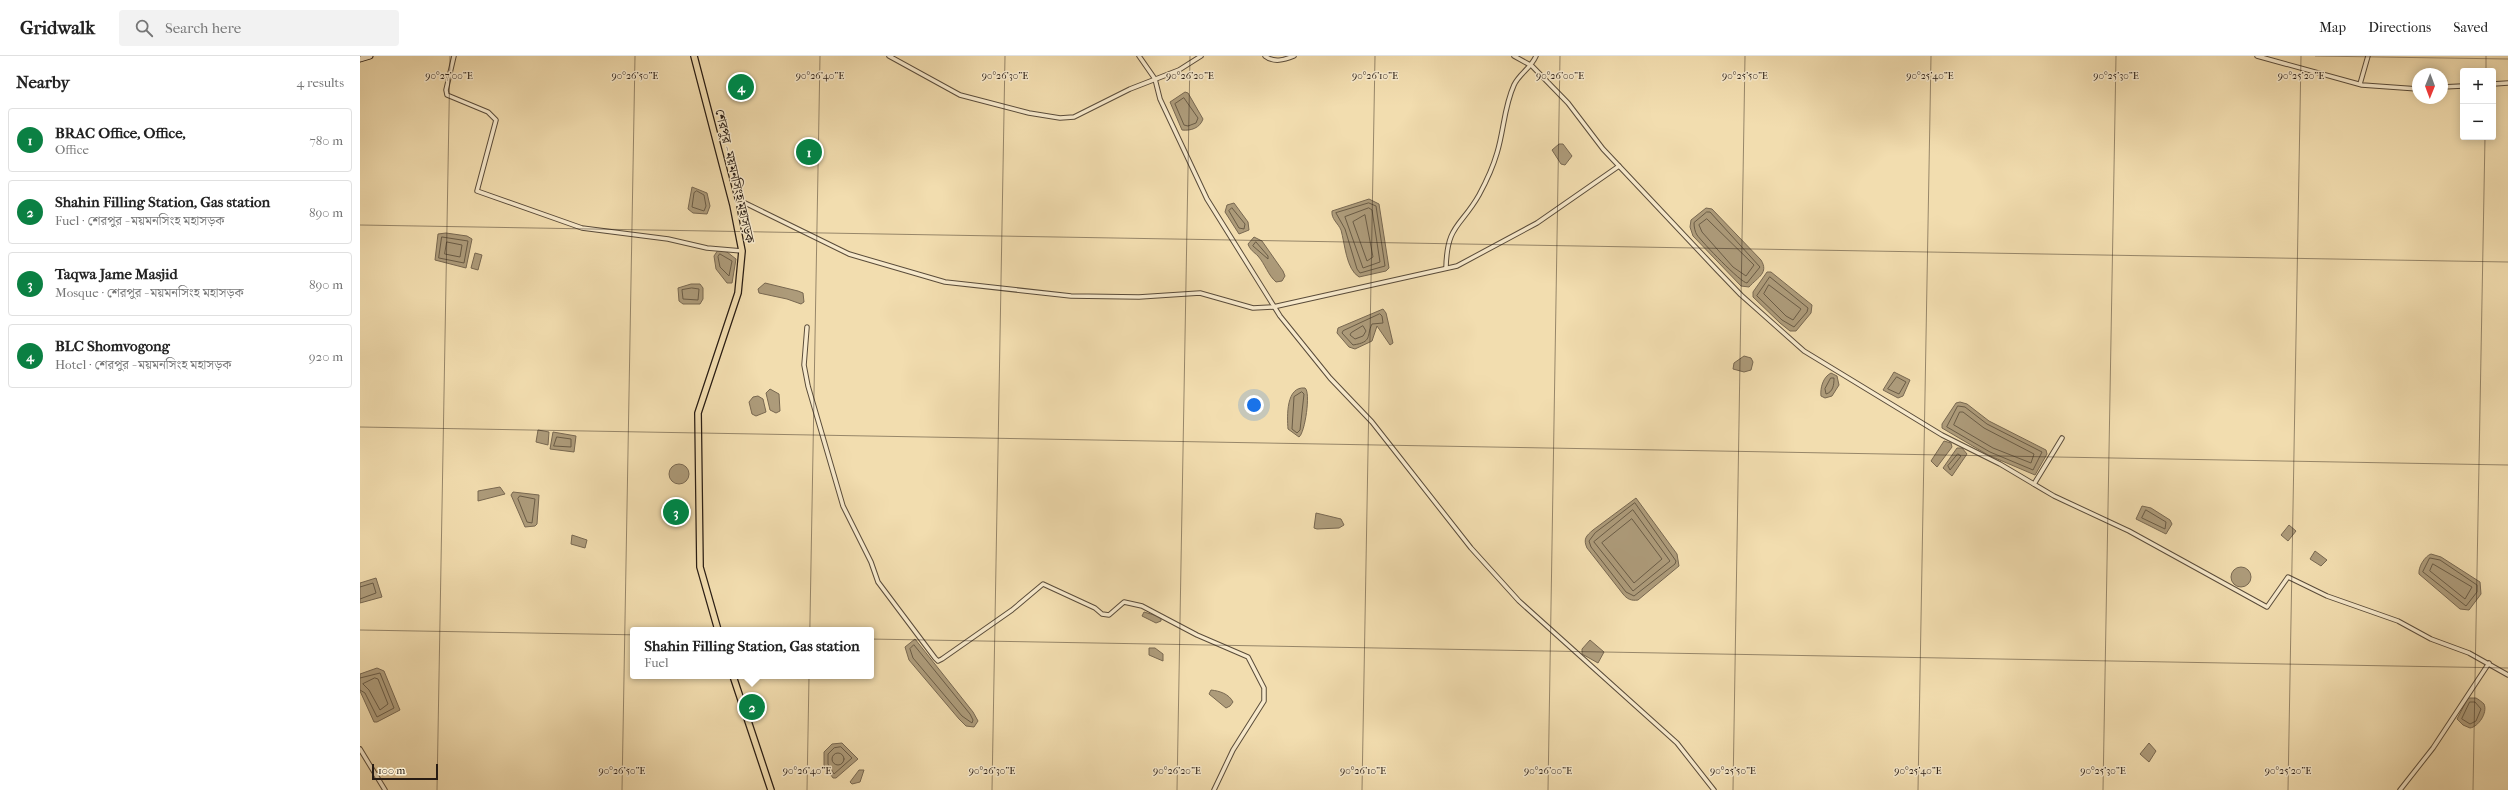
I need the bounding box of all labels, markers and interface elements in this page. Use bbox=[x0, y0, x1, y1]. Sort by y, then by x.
search box bbox=[119, 10, 399, 46]
text: Gridwalk bbox=[20, 17, 95, 39]
icon: search bbox=[133, 17, 155, 39]
text: Search here bbox=[165, 19, 241, 37]
text: Map bbox=[2319, 19, 2346, 36]
text: Directions bbox=[2368, 19, 2431, 36]
text: Saved bbox=[2453, 19, 2488, 36]
north arrow bbox=[2412, 68, 2448, 104]
map controls bbox=[2460, 68, 2496, 140]
button: + bbox=[2460, 68, 2496, 104]
text: 90°27'00"E bbox=[425, 70, 473, 82]
text: 90°26'50"E bbox=[612, 70, 658, 82]
text: 90°26'40"E bbox=[796, 70, 844, 82]
text: 90°26'30"E bbox=[982, 70, 1028, 82]
text: 90°26'20"E bbox=[1166, 70, 1214, 82]
text: 90°26'10"E bbox=[1352, 70, 1398, 82]
text: 90°26'00"E bbox=[1536, 70, 1584, 82]
text: 90°25'50"E bbox=[1722, 70, 1768, 82]
text: 90°25'40"E bbox=[1906, 70, 1954, 82]
text: 90°25'30"E bbox=[2093, 70, 2139, 82]
text: 90°25'20"E bbox=[2278, 70, 2324, 82]
text: Nearby bbox=[16, 72, 70, 92]
pin: 4 bbox=[728, 72, 754, 102]
text: 4 results bbox=[297, 75, 344, 90]
button: − bbox=[2460, 104, 2496, 140]
street label: শেরপুর - ময়মনসিংহ মহাসড়ক bbox=[712, 108, 758, 245]
text: BRAC Office, Office, bbox=[55, 124, 186, 142]
text: 1 bbox=[28, 133, 32, 148]
text: 780 m bbox=[309, 133, 343, 148]
pin: 1 bbox=[796, 137, 822, 167]
text: Office bbox=[55, 142, 89, 157]
text: Shahin Filling Station, Gas station bbox=[55, 193, 270, 211]
text: 2 bbox=[27, 205, 33, 220]
text: 890 m bbox=[309, 205, 343, 220]
text: Fuel · শেরপুর - ময়মনসিংহ মহাসড়ক bbox=[55, 213, 224, 228]
text: Taqwa Jame Masjid bbox=[55, 265, 178, 283]
text: 3 bbox=[27, 277, 33, 292]
text: 890 m bbox=[309, 277, 343, 292]
text: Mosque · শেরপুর - ময়মনসিংহ মহাসড়ক bbox=[55, 285, 244, 300]
text: BLC Shomvogong bbox=[55, 337, 170, 355]
text: 4 bbox=[26, 349, 34, 364]
text: 920 m bbox=[309, 349, 343, 364]
text: Hotel · শেরপুর - ময়মনসিংহ মহাসড়ক bbox=[55, 357, 231, 372]
your location bbox=[1244, 395, 1264, 415]
pin: 3 bbox=[663, 497, 689, 527]
popup bbox=[630, 627, 874, 679]
text: Shahin Filling Station, Gas station bbox=[644, 637, 860, 655]
text: Fuel bbox=[644, 655, 669, 670]
pin: 2 bbox=[739, 692, 765, 722]
scale bar bbox=[372, 762, 438, 781]
text: 100 m bbox=[378, 764, 406, 777]
text: 90°26'50"E bbox=[599, 765, 645, 777]
text: 90°26'40"E bbox=[783, 765, 831, 777]
text: 90°26'30"E bbox=[969, 765, 1015, 777]
text: 90°26'20"E bbox=[1153, 765, 1201, 777]
text: 90°26'10"E bbox=[1340, 765, 1386, 777]
text: 90°26'00"E bbox=[1524, 765, 1572, 777]
text: 90°25'50"E bbox=[1710, 765, 1756, 777]
text: 90°25'40"E bbox=[1894, 765, 1942, 777]
text: 90°25'30"E bbox=[2080, 765, 2126, 777]
text: 90°25'20"E bbox=[2265, 765, 2311, 777]

